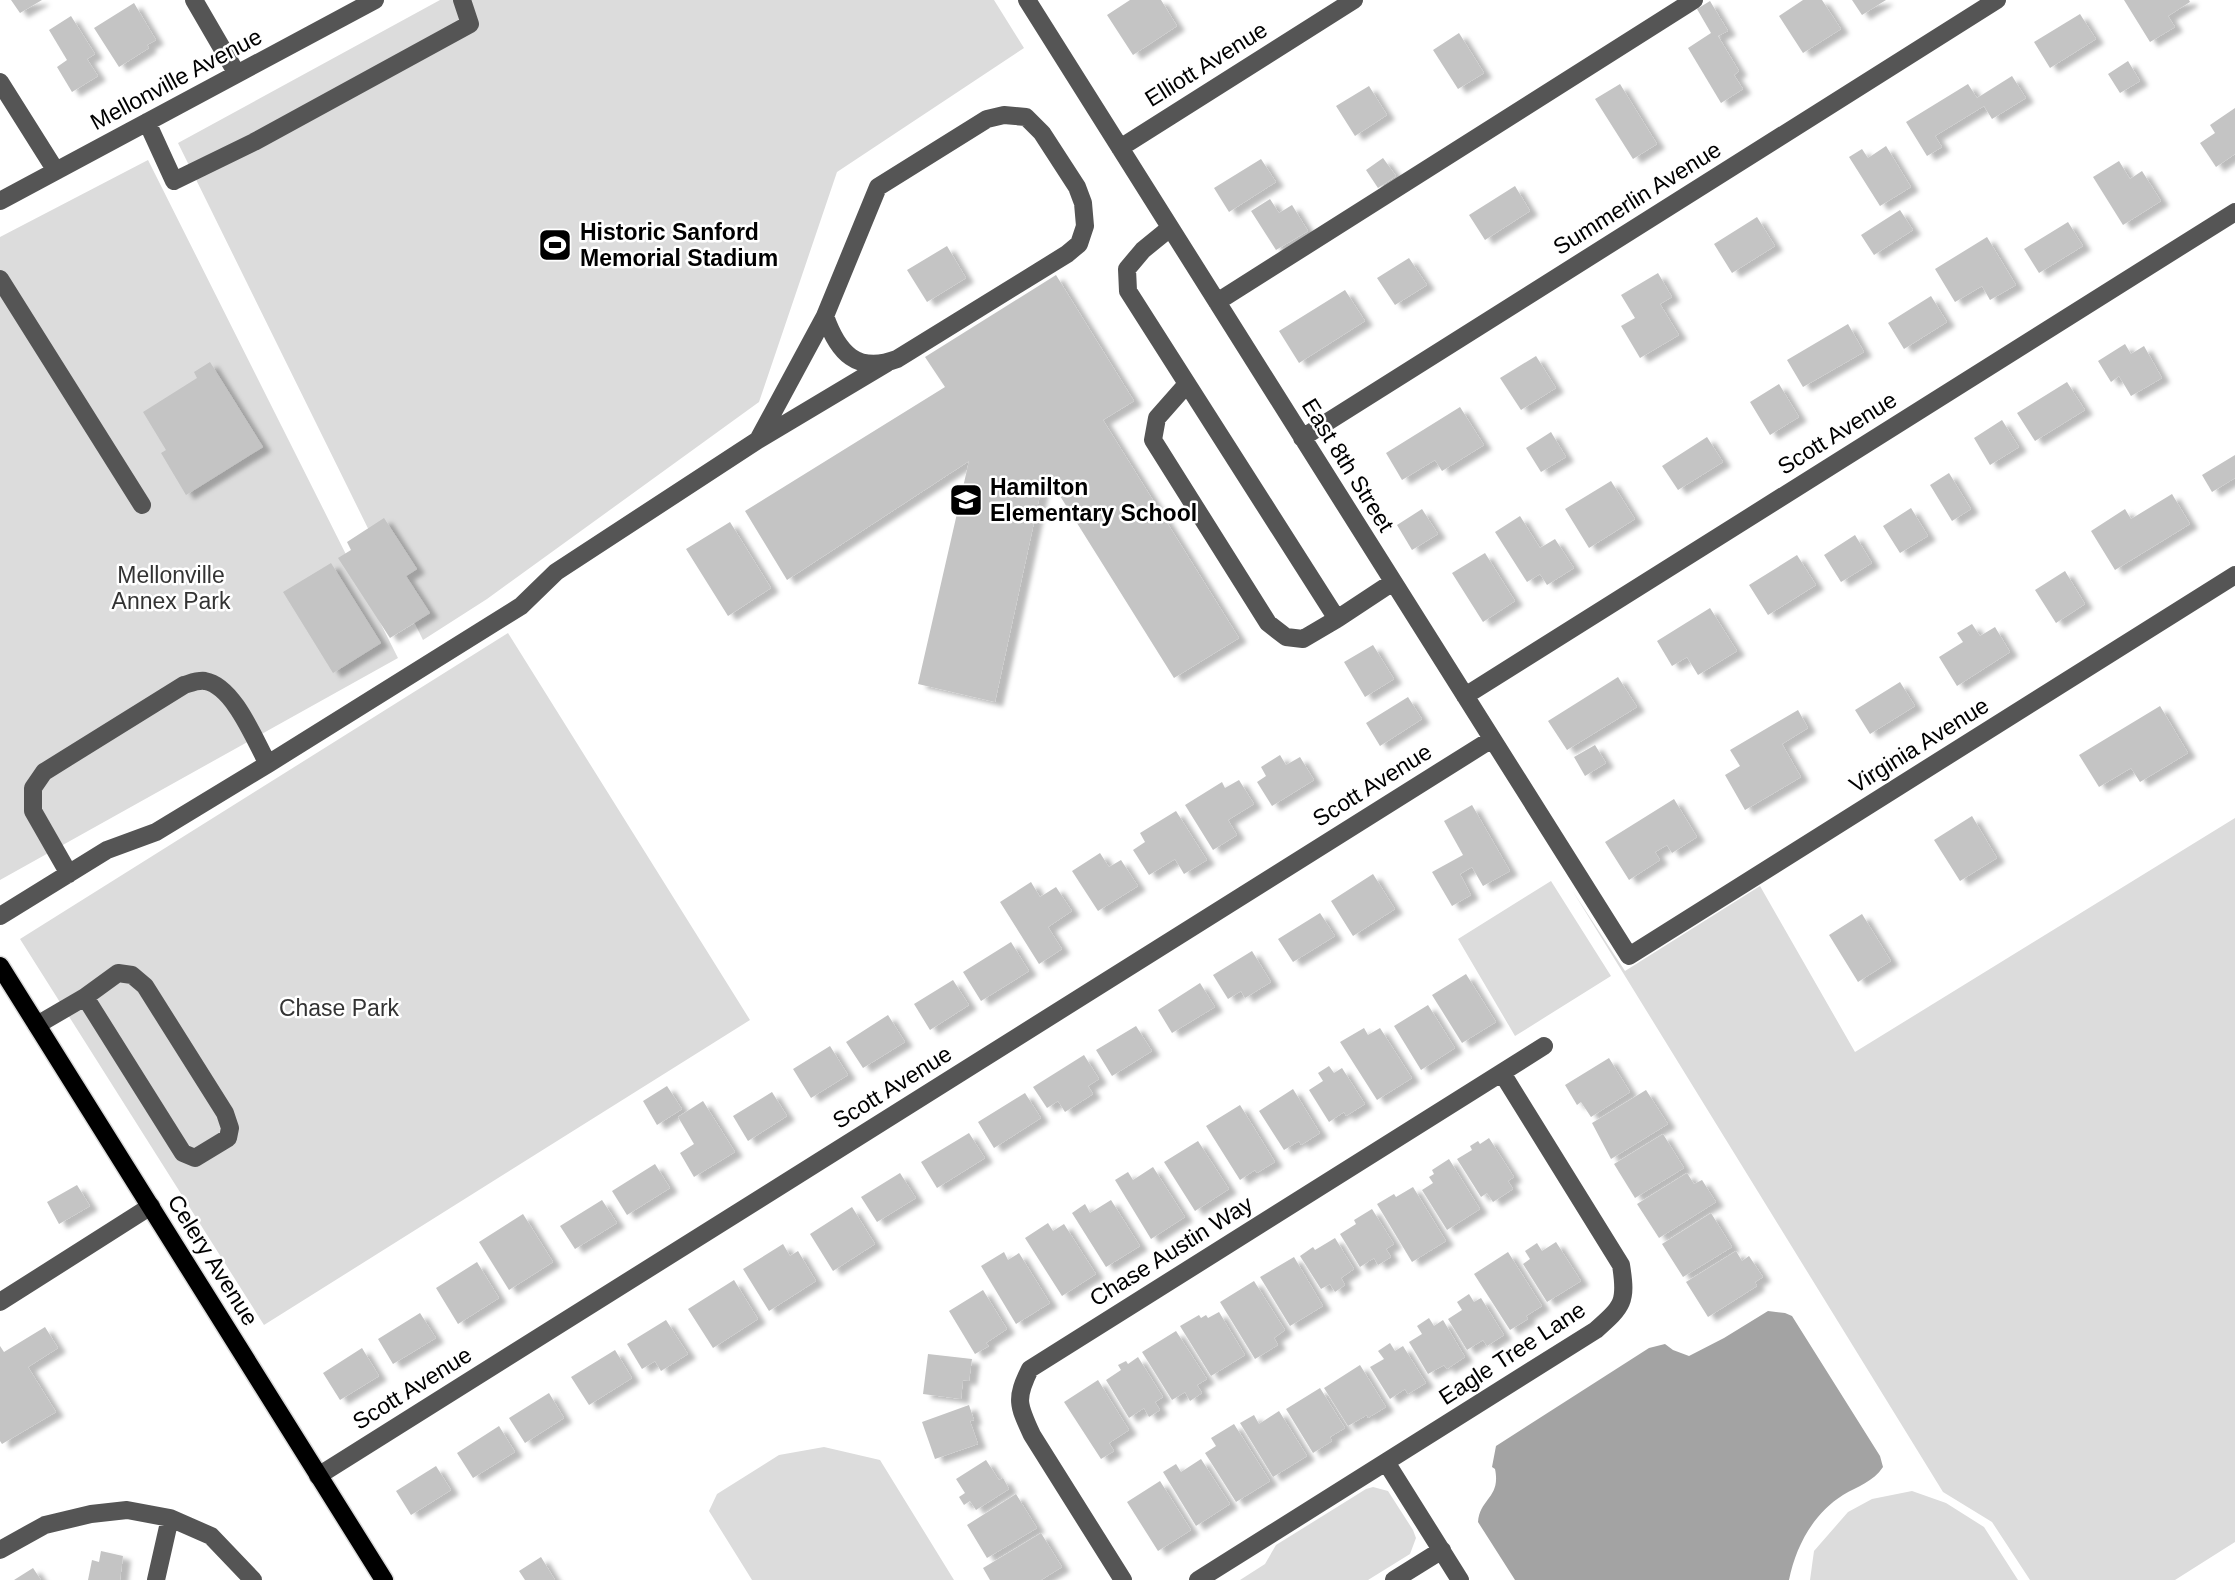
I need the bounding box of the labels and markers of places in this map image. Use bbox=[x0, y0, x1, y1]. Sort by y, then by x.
place label: Historic Sanford Memorial Stadium bbox=[580, 219, 778, 271]
sports icon: Historic Sanford Memorial Stadium bbox=[536, 226, 574, 264]
place label: Hamilton Elementary School bbox=[990, 474, 1197, 526]
school or university icon: Hamilton Elementary School bbox=[947, 481, 985, 519]

